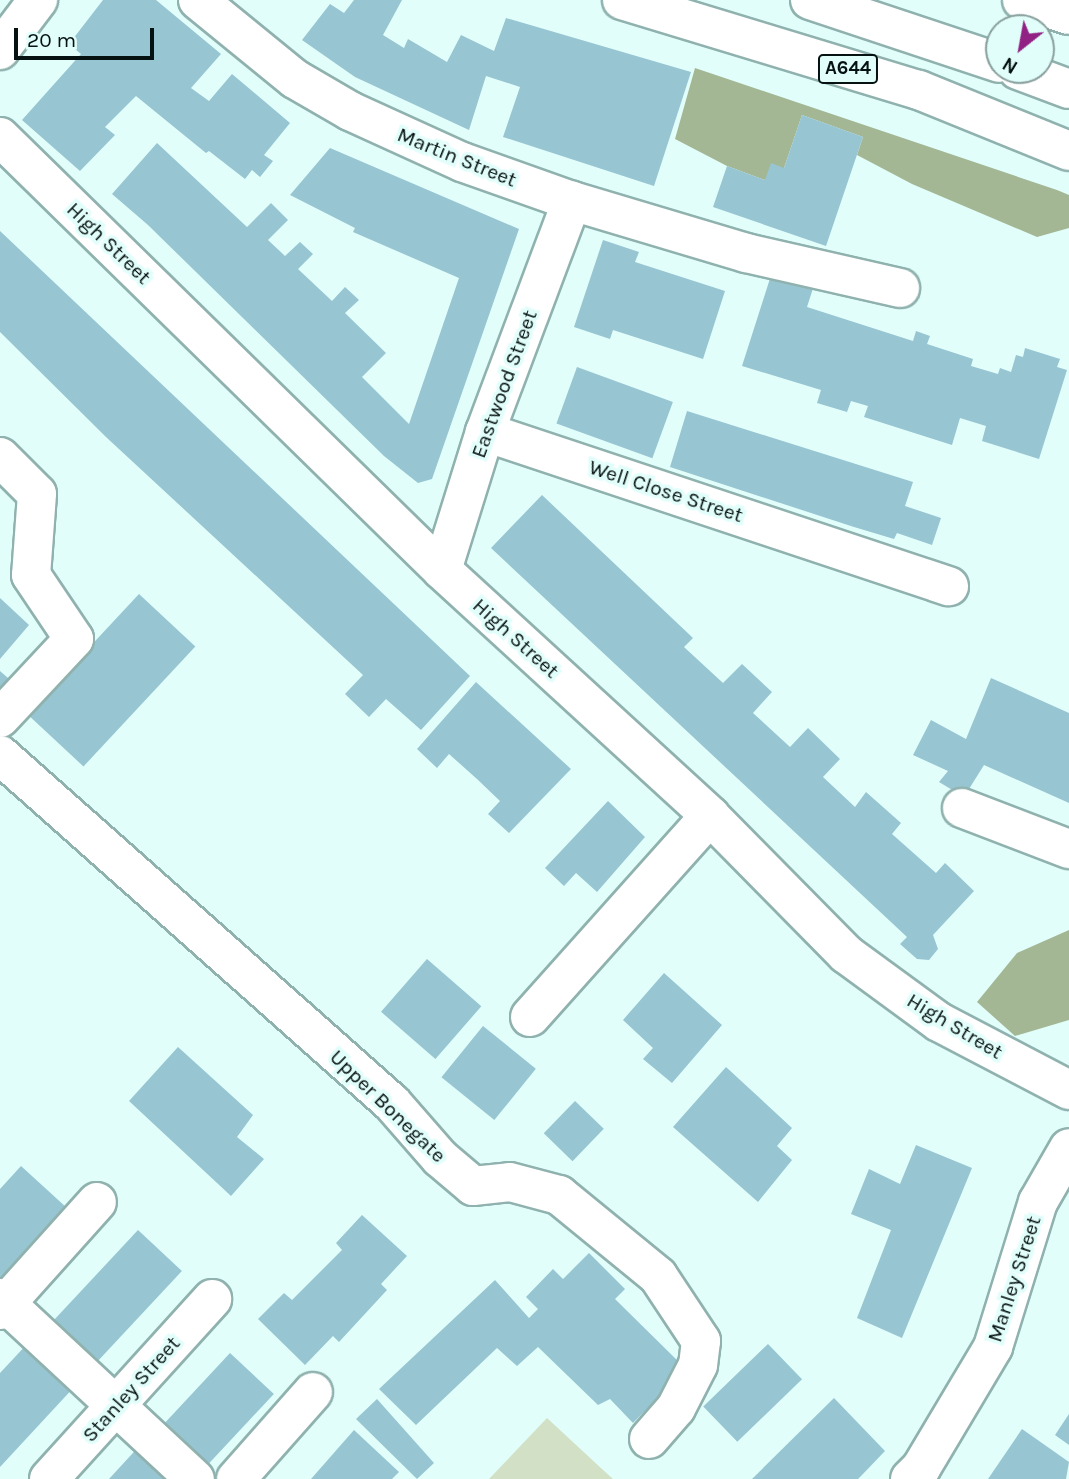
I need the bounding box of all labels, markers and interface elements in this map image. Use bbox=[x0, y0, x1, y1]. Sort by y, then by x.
scale bar bbox=[18, 14, 158, 58]
north arrow bbox=[985, 14, 1055, 84]
text: 20 m bbox=[27, 28, 76, 52]
text: N bbox=[999, 52, 1022, 78]
road number: A644 bbox=[816, 54, 880, 85]
street label: Martin Street bbox=[394, 122, 520, 192]
street label: High Street bbox=[62, 197, 156, 289]
street label: Eastwood Street bbox=[466, 307, 542, 461]
street label: Well Close Street bbox=[586, 454, 746, 528]
street label: High Street bbox=[468, 593, 564, 683]
street label: High Street bbox=[902, 988, 1008, 1064]
street label: Upper Bonegate bbox=[325, 1044, 451, 1168]
street label: Manley Street bbox=[982, 1213, 1046, 1345]
street label: Stanley Street bbox=[77, 1331, 185, 1447]

